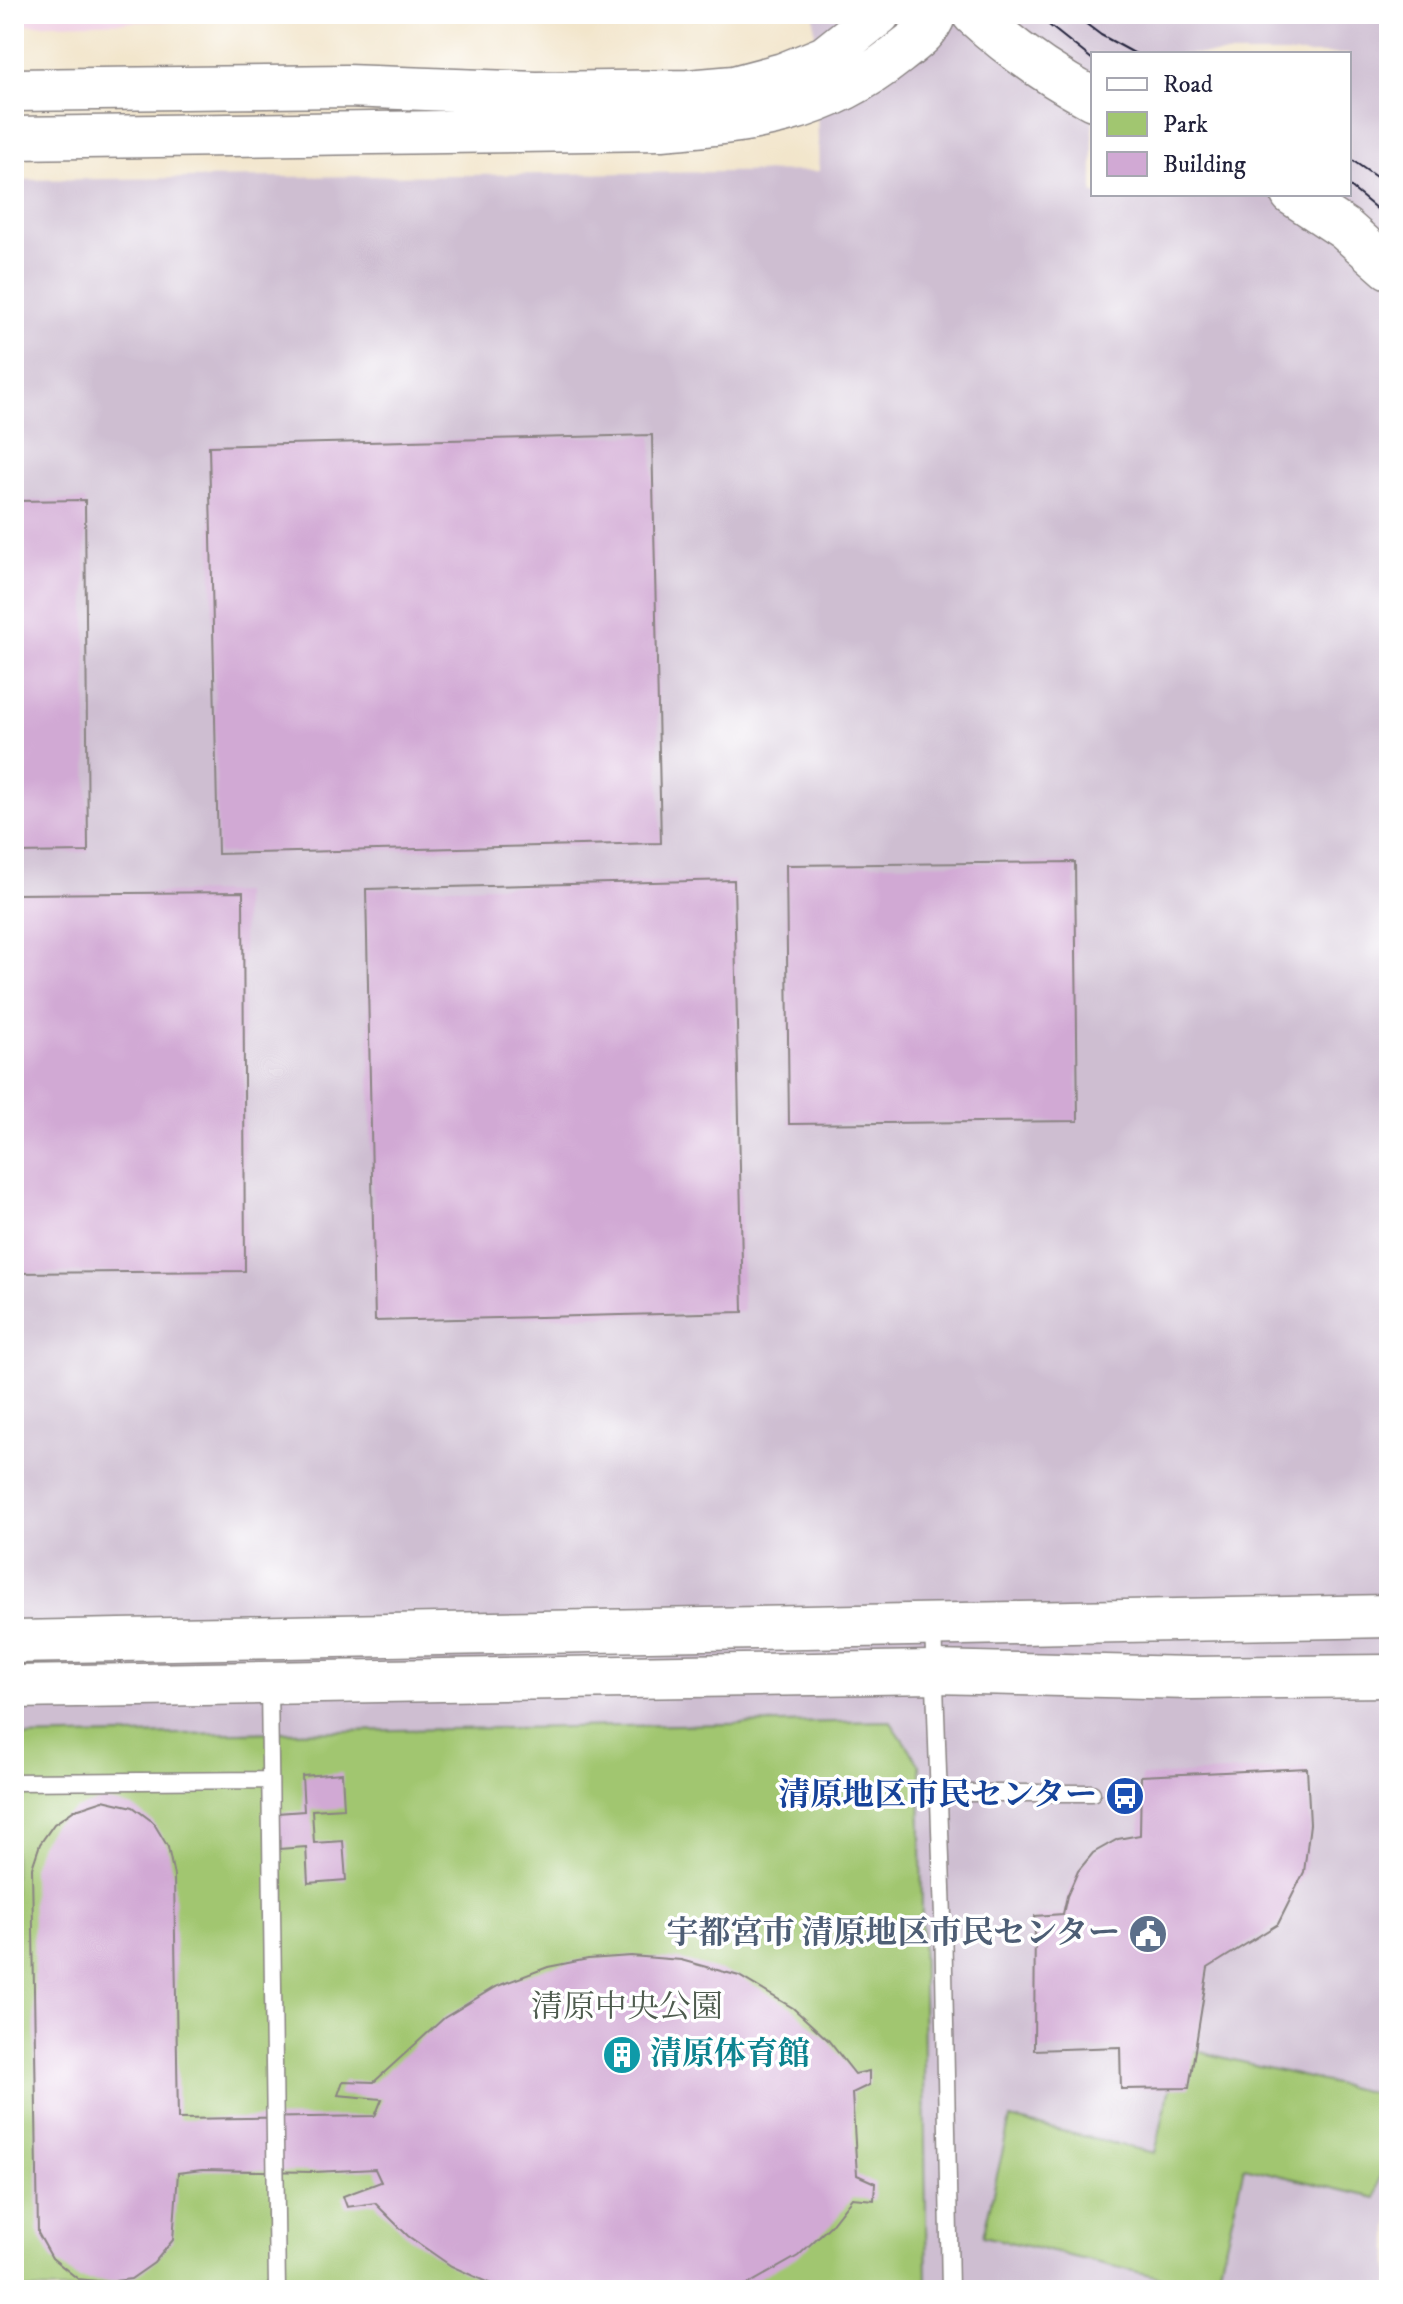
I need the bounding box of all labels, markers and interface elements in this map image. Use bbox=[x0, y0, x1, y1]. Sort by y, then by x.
legend bbox=[1091, 52, 1351, 196]
text: Road bbox=[1163, 70, 1213, 100]
text: Park bbox=[1163, 110, 1208, 140]
text: Building bbox=[1163, 150, 1246, 180]
bus stop icon: 清原地区市民センター bbox=[1104, 1775, 1146, 1817]
place label: 清原地区市民センター bbox=[778, 1776, 1097, 1816]
public building icon: 宇都宮市 清原地区市民センター bbox=[1127, 1913, 1169, 1955]
place label: 宇都宮市 清原地区市民センター bbox=[666, 1914, 1120, 1954]
park label: 清原中央公園 bbox=[531, 1988, 723, 2028]
building icon: 清原体育館 bbox=[601, 2034, 643, 2076]
place label: 清原体育館 bbox=[650, 2035, 810, 2075]

